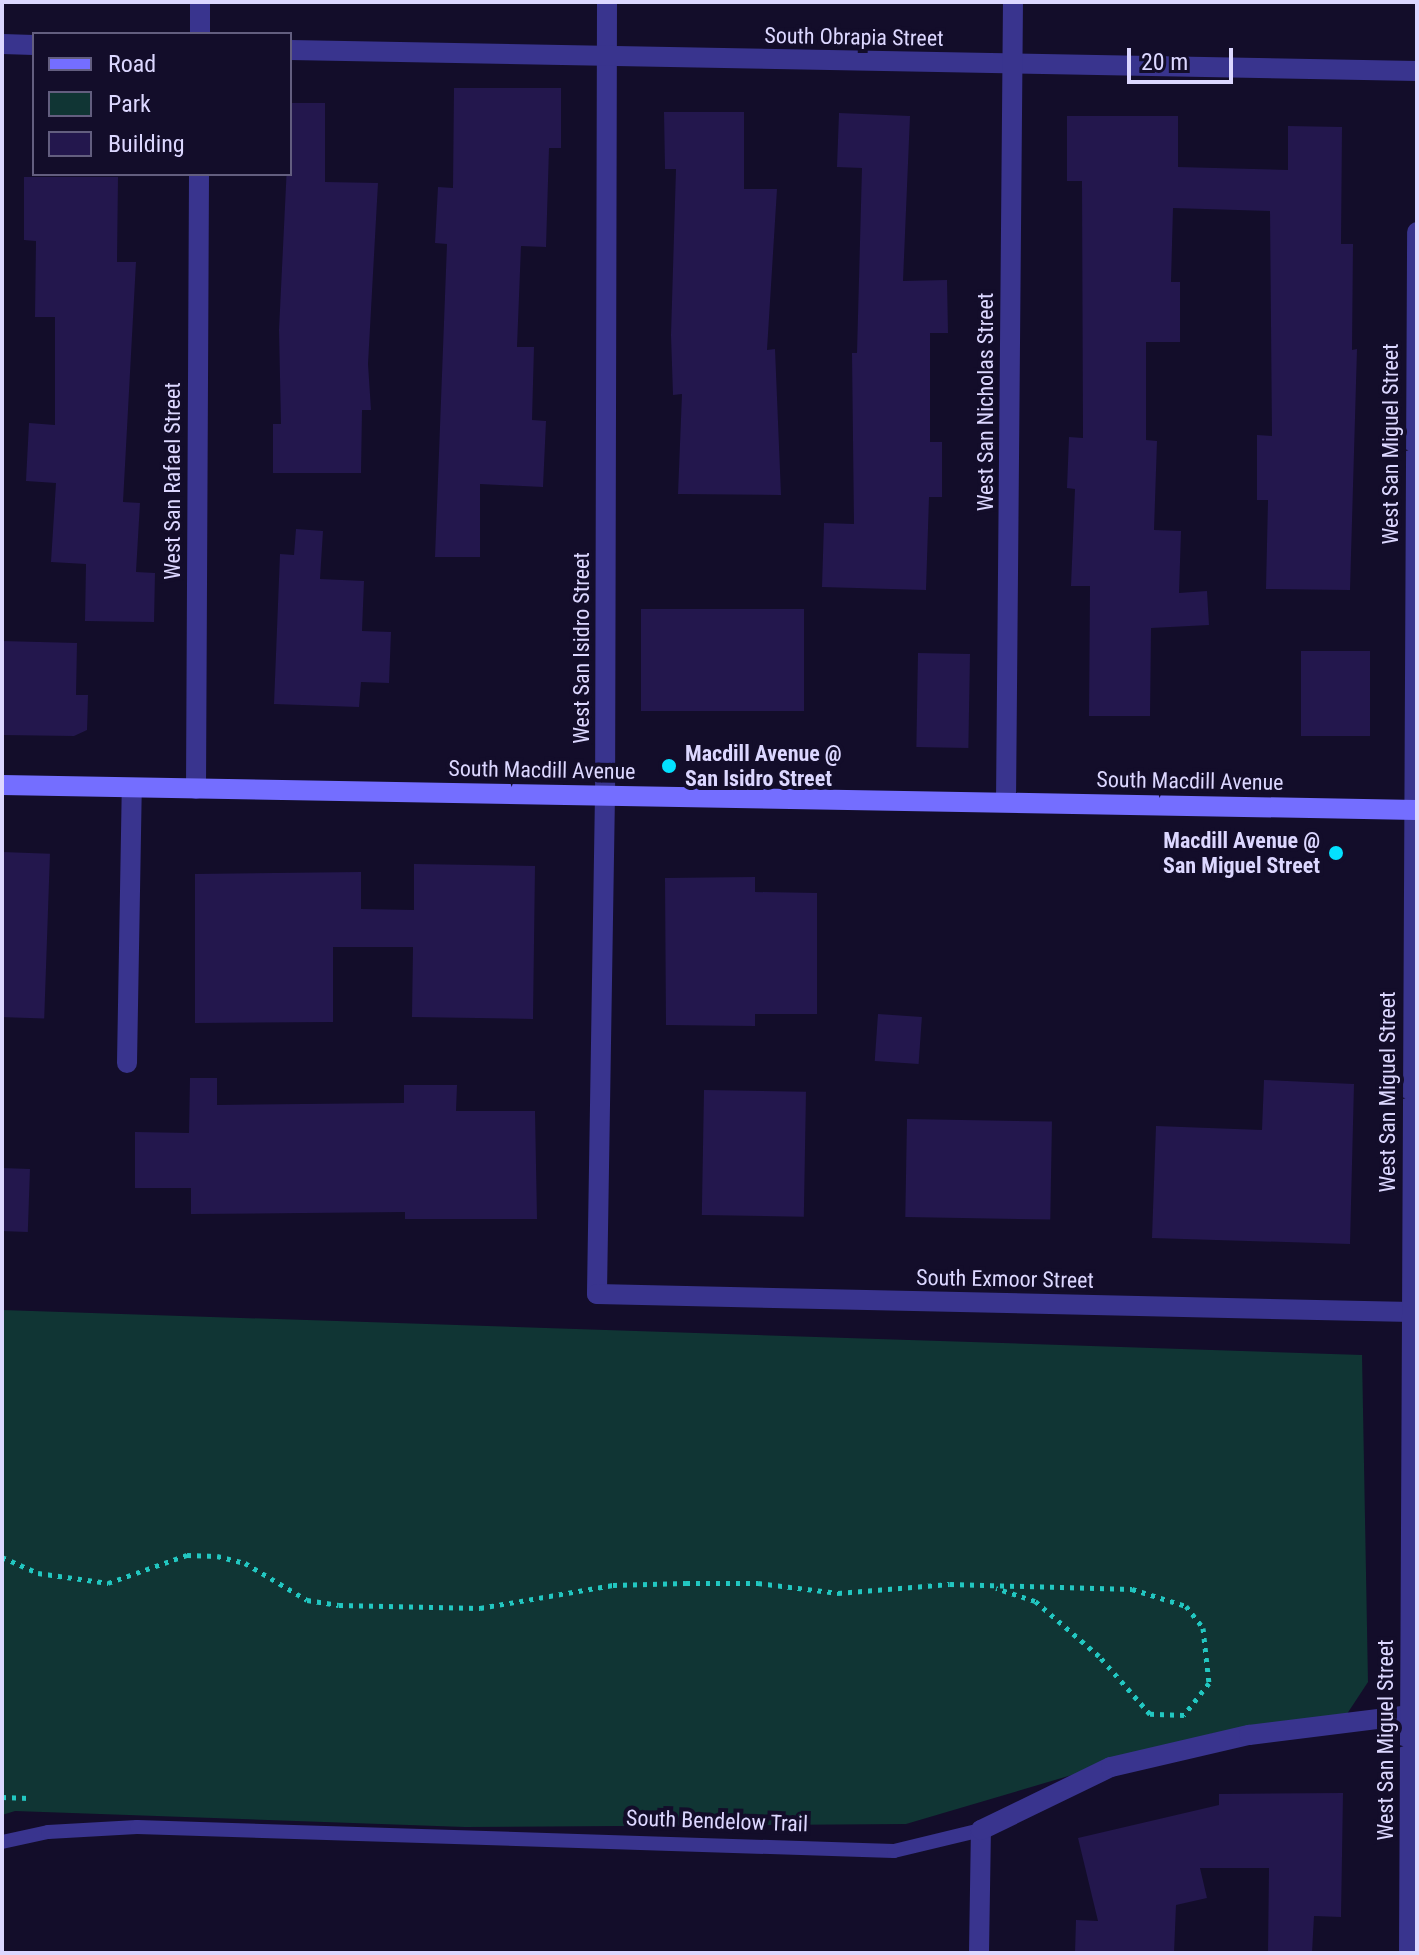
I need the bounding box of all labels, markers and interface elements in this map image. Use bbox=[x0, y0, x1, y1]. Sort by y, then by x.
street label: South Obrapia Street bbox=[764, 22, 944, 52]
legend bbox=[32, 32, 292, 176]
scale bar bbox=[1131, 32, 1237, 82]
text: 20 m bbox=[1141, 48, 1188, 76]
text: Road bbox=[108, 50, 156, 78]
text: Park bbox=[108, 90, 151, 118]
text: Building bbox=[108, 130, 185, 158]
street label: West San Nicholas Street bbox=[973, 293, 999, 511]
street label: West San Miguel Street bbox=[1378, 343, 1404, 545]
street label: West San Rafael Street bbox=[160, 382, 186, 580]
street label: West San Isidro Street bbox=[569, 552, 595, 744]
place label: Macdill Avenue @ San Isidro Street bbox=[685, 740, 842, 792]
street label: South Macdill Avenue bbox=[448, 755, 636, 785]
marker: Macdill Avenue @ San Isidro Street bbox=[660, 757, 678, 775]
street label: South Macdill Avenue bbox=[1096, 766, 1284, 796]
place label: Macdill Avenue @ San Miguel Street bbox=[1163, 827, 1320, 878]
marker: Macdill Avenue @ San Miguel Street bbox=[1327, 844, 1345, 862]
street label: West San Miguel Street bbox=[1375, 991, 1401, 1193]
street label: South Exmoor Street bbox=[916, 1264, 1094, 1294]
street label: West San Miguel Street bbox=[1373, 1639, 1399, 1841]
street label: South Bendelow Trail bbox=[625, 1805, 809, 1837]

